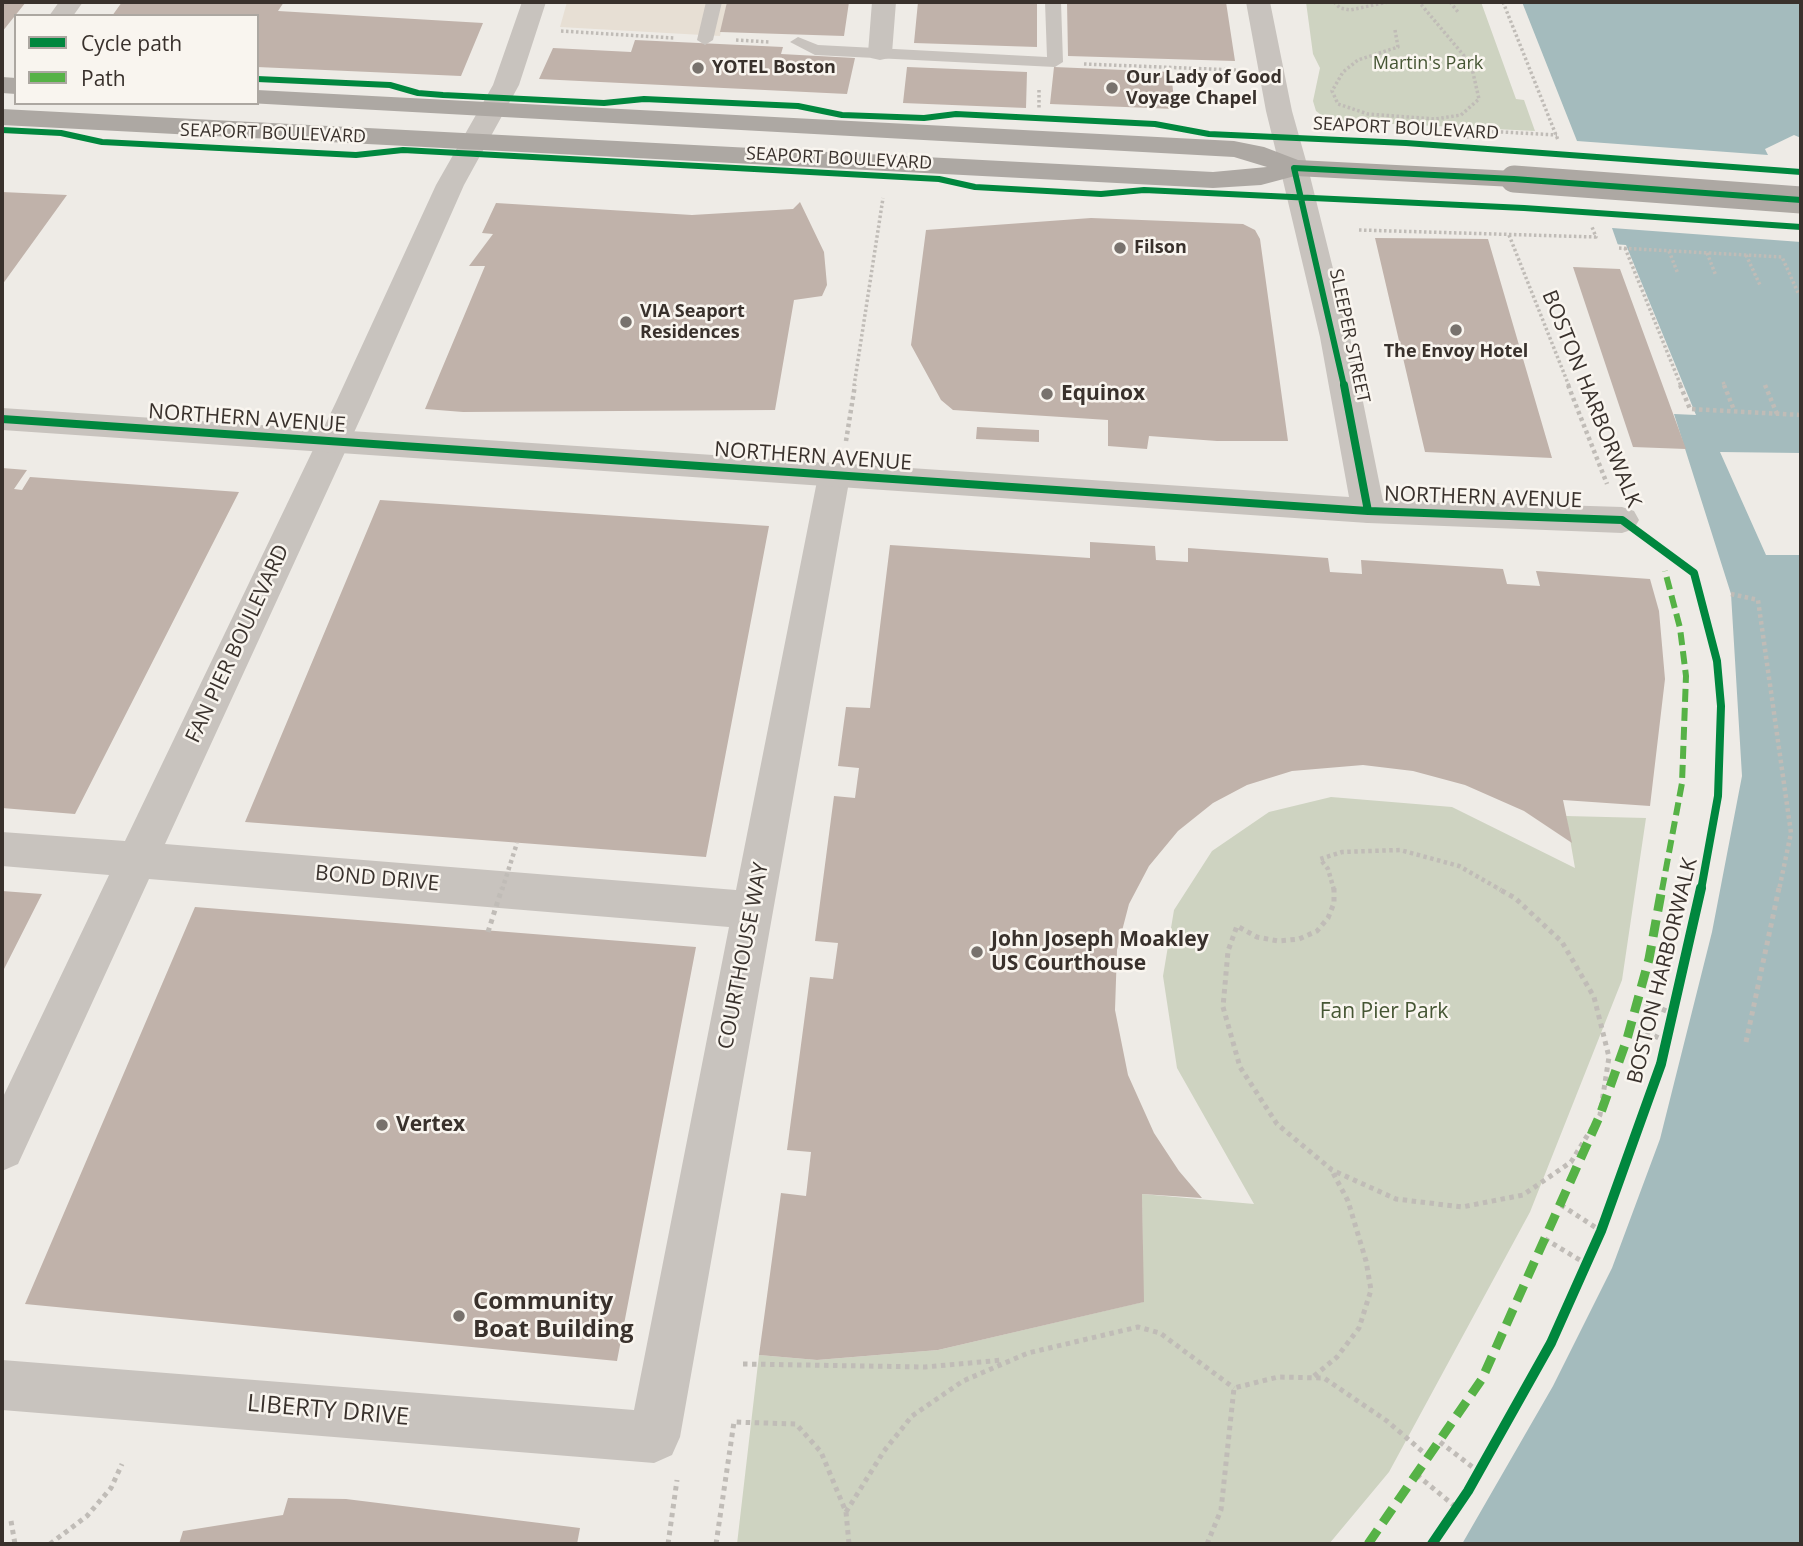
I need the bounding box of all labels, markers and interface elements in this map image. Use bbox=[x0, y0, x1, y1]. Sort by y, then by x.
legend bbox=[14, 14, 259, 105]
text: Cycle path bbox=[81, 29, 182, 57]
park label: Martin's Park bbox=[1373, 53, 1483, 75]
place label: YOTEL Boston bbox=[712, 57, 836, 79]
marker: YOTEL Boston bbox=[690, 60, 706, 76]
text: Path bbox=[81, 64, 126, 92]
place label: Our Lady of Good Voyage Chapel bbox=[1126, 67, 1282, 110]
marker: Our Lady of Good Voyage Chapel bbox=[1104, 80, 1120, 96]
street label: SEAPORT BOULEVARD bbox=[1312, 113, 1500, 145]
street label: SEAPORT BOULEVARD bbox=[180, 120, 366, 148]
street label: SEAPORT BOULEVARD bbox=[745, 143, 933, 175]
place label: Filson bbox=[1134, 237, 1187, 259]
marker: Filson bbox=[1112, 240, 1128, 256]
street label: SLEEPER STREET bbox=[1324, 267, 1374, 405]
street label: BOSTON HARBORWALK bbox=[1536, 287, 1646, 511]
place label: VIA Seaport Residences bbox=[640, 301, 745, 344]
marker: VIA Seaport Residences bbox=[618, 314, 634, 330]
marker: The Envoy Hotel bbox=[1448, 322, 1464, 338]
place label: The Envoy Hotel bbox=[1384, 341, 1528, 363]
place label: Equinox bbox=[1061, 381, 1145, 407]
marker: Equinox bbox=[1039, 386, 1055, 402]
street label: NORTHERN AVENUE bbox=[147, 400, 347, 438]
street label: NORTHERN AVENUE bbox=[713, 438, 913, 476]
street label: NORTHERN AVENUE bbox=[1383, 482, 1583, 514]
street label: FAN PIER BOULEVARD bbox=[181, 541, 295, 747]
street label: BOSTON HARBORWALK bbox=[1623, 856, 1703, 1086]
street label: BOND DRIVE bbox=[314, 861, 440, 897]
street label: COURTHOUSE WAY bbox=[714, 861, 774, 1051]
place label: John Joseph Moakley US Courthouse bbox=[991, 927, 1209, 977]
marker: John Joseph Moakley US Courthouse bbox=[969, 944, 985, 960]
park label: Fan Pier Park bbox=[1320, 999, 1448, 1025]
place label: Vertex bbox=[396, 1112, 465, 1138]
marker: Vertex bbox=[374, 1117, 390, 1133]
place label: Community Boat Building bbox=[473, 1288, 634, 1344]
marker: Community Boat Building bbox=[451, 1308, 467, 1324]
street label: LIBERTY DRIVE bbox=[246, 1390, 410, 1432]

